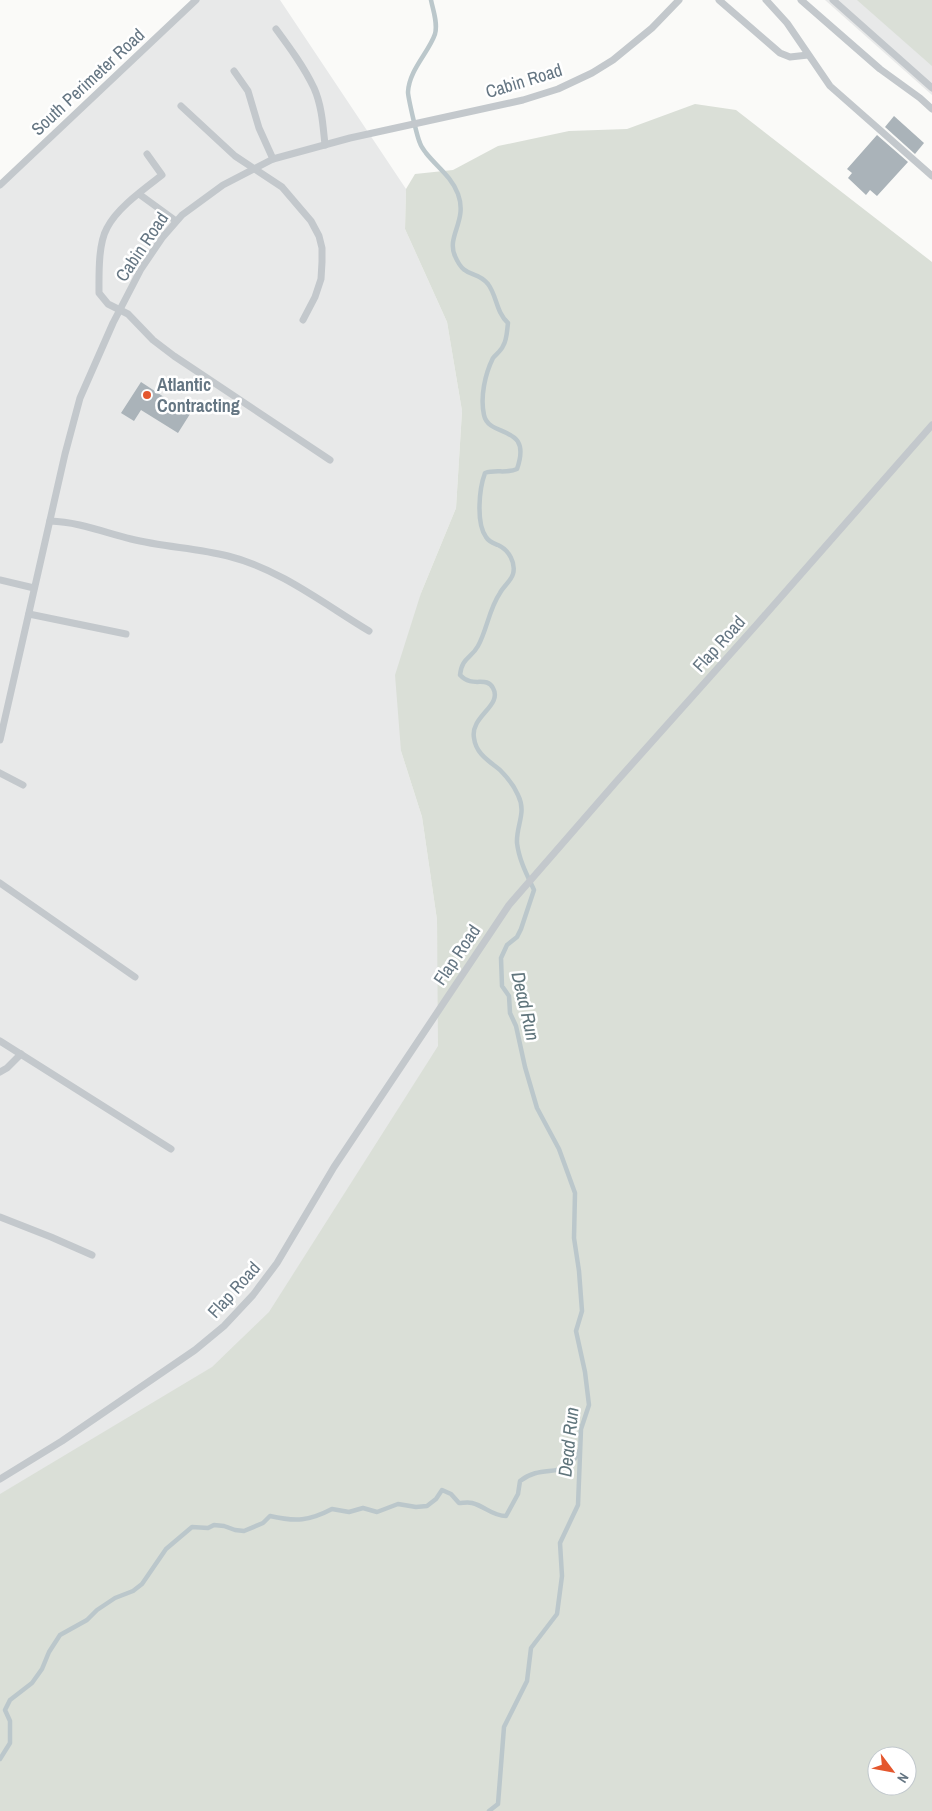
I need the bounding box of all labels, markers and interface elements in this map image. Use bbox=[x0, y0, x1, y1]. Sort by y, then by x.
street label: South Perimeter Road bbox=[25, 22, 150, 141]
street label: Cabin Road bbox=[483, 57, 565, 104]
street label: Cabin Road bbox=[109, 207, 174, 286]
place label: Atlantic Contracting bbox=[157, 372, 240, 418]
marker: Atlantic Contracting bbox=[141, 389, 153, 401]
street label: Flap Road bbox=[687, 610, 751, 677]
street label: Flap Road bbox=[427, 920, 486, 990]
water label: Dead Run bbox=[505, 969, 547, 1043]
street label: Flap Road bbox=[202, 1256, 266, 1323]
water label: Dead Run bbox=[551, 1406, 585, 1478]
north arrow bbox=[867, 1746, 917, 1796]
text: N bbox=[893, 1770, 913, 1786]

